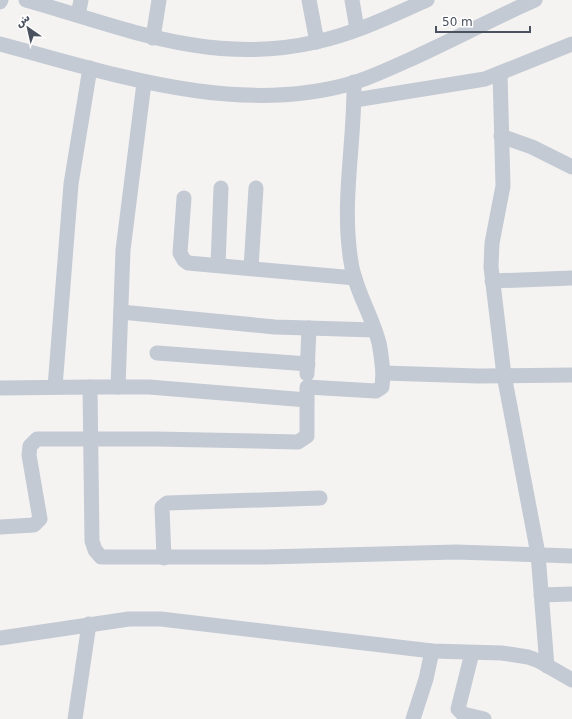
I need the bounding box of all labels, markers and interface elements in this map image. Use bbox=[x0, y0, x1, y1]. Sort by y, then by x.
north arrow bbox=[8, 8, 48, 48]
scale bar bbox=[436, 8, 530, 34]
text: ش bbox=[13, 10, 33, 30]
text: 50 m bbox=[442, 15, 473, 29]

